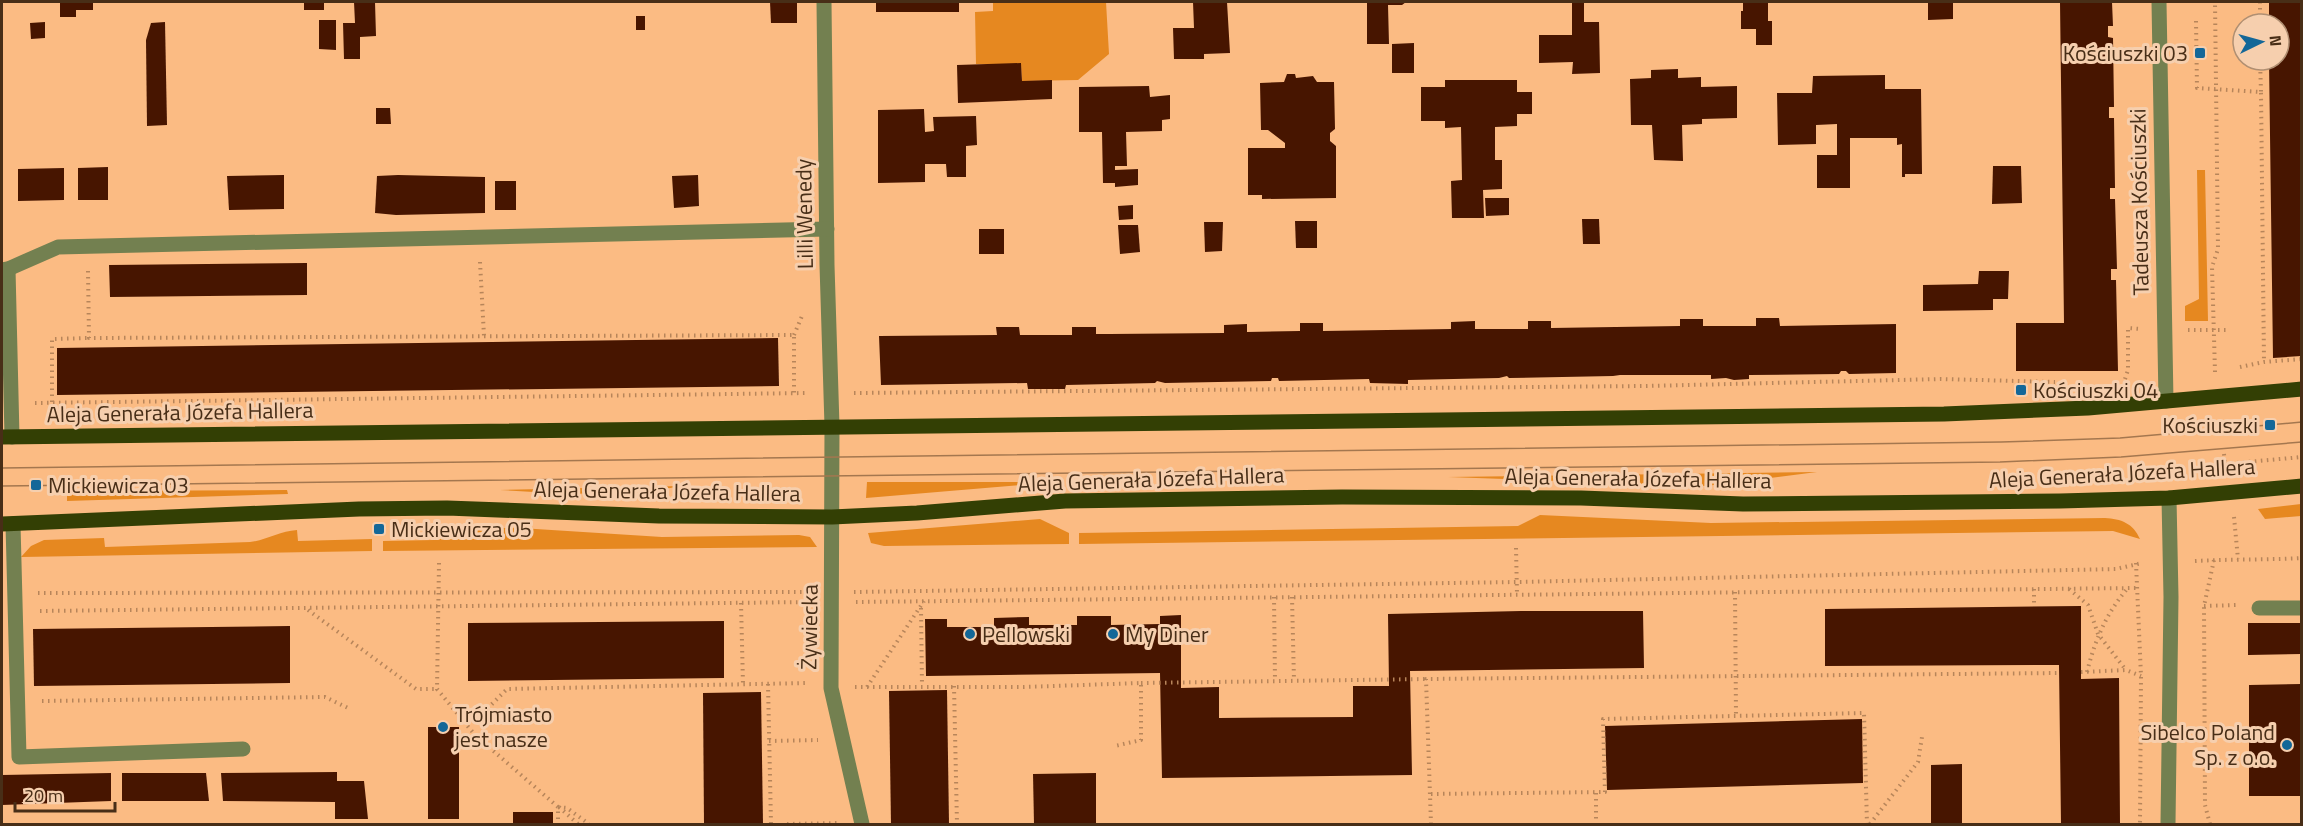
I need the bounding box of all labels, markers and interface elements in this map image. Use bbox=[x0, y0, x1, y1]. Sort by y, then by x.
north arrow bbox=[2231, 12, 2291, 72]
text: N bbox=[2264, 34, 2288, 47]
place label: Kościuszki 03 bbox=[2063, 36, 2188, 70]
marker: Kościuszki 03 bbox=[2193, 46, 2207, 60]
street label: Tadeusza Kościuszki bbox=[2120, 108, 2158, 296]
street label: Lilli Wenedy bbox=[786, 158, 822, 270]
place label: Kościuszki 04 bbox=[2033, 373, 2158, 407]
marker: Kościuszki 04 bbox=[2014, 383, 2028, 397]
street label: Aleja Generała Józefa Hallera bbox=[46, 393, 314, 431]
place label: Kościuszki bbox=[2162, 408, 2258, 442]
marker: Kościuszki bbox=[2263, 418, 2277, 432]
street label: Aleja Generała Józefa Hallera bbox=[1988, 449, 2256, 497]
street label: Aleja Generała Józefa Hallera bbox=[1017, 457, 1285, 501]
street label: Aleja Generała Józefa Hallera bbox=[1504, 459, 1772, 497]
place label: Mickiewicza 03 bbox=[48, 468, 189, 502]
street label: Aleja Generała Józefa Hallera bbox=[533, 472, 801, 510]
marker: Mickiewicza 03 bbox=[29, 478, 43, 492]
place label: Mickiewicza 05 bbox=[391, 512, 532, 546]
marker: Mickiewicza 05 bbox=[372, 522, 386, 536]
street label: Żywiecka bbox=[791, 584, 827, 670]
place label: Pellowski bbox=[982, 617, 1070, 651]
place label: My Diner bbox=[1125, 617, 1209, 651]
marker: Pellowski bbox=[963, 627, 977, 641]
marker: My Diner bbox=[1106, 627, 1120, 641]
place label: Trójmiasto jest nasze bbox=[453, 697, 552, 756]
place label: Sibelco Poland Sp. z o.o. bbox=[2140, 715, 2275, 774]
marker: Trójmiasto jest nasze bbox=[436, 720, 450, 734]
marker: Sibelco Poland Sp. z o.o. bbox=[2280, 738, 2294, 752]
scale bar bbox=[15, 775, 116, 813]
text: 20 m bbox=[24, 782, 63, 809]

